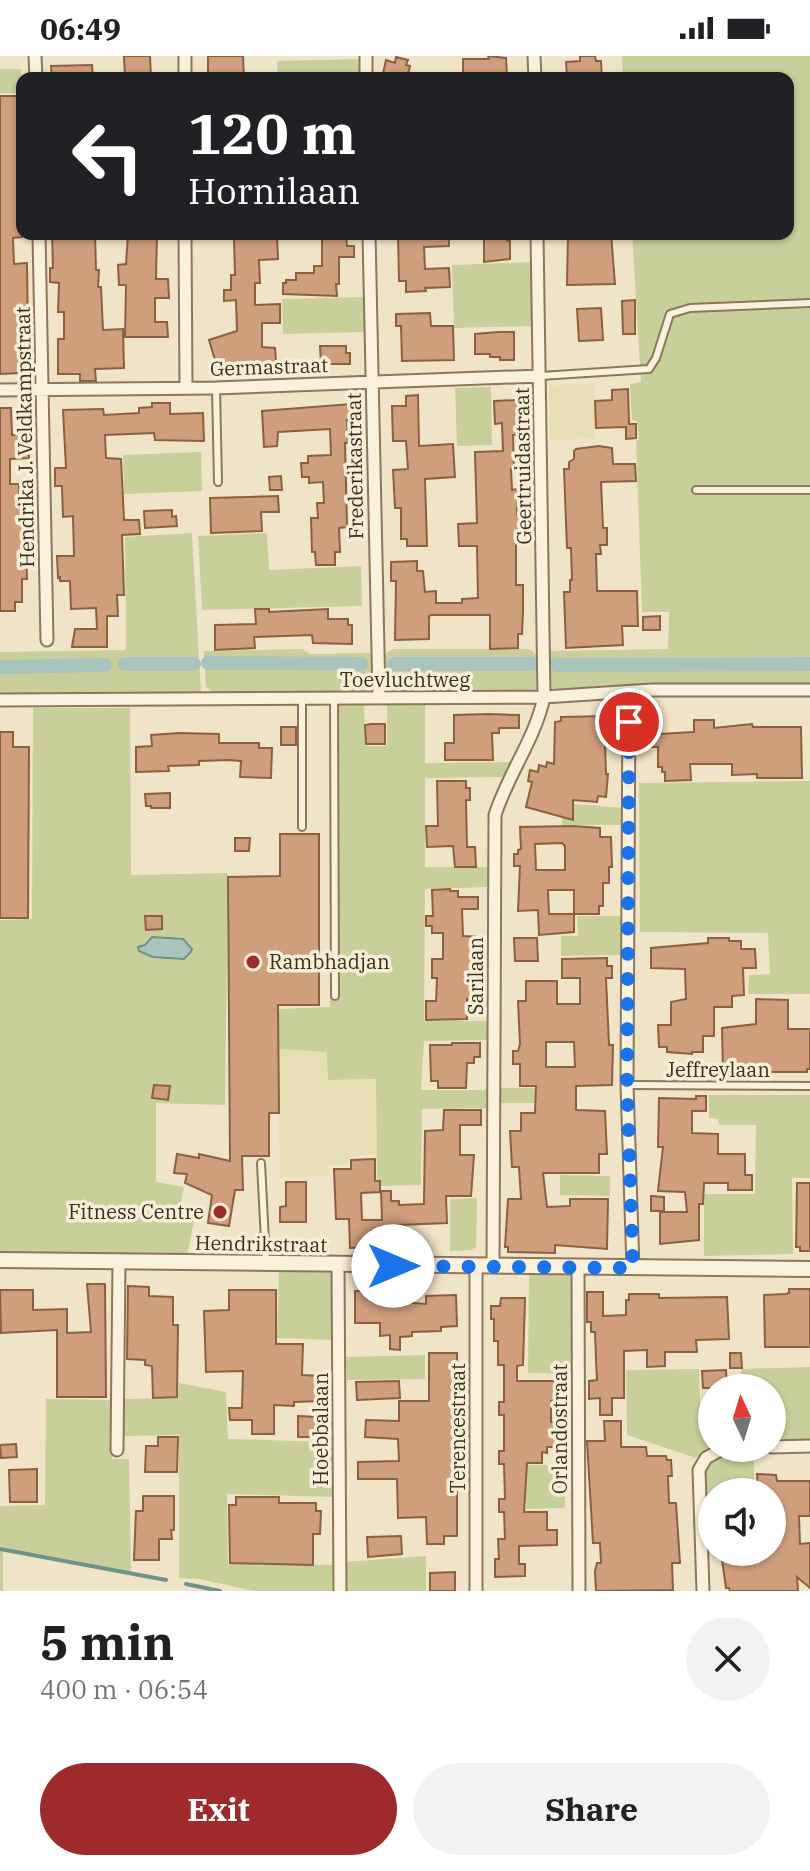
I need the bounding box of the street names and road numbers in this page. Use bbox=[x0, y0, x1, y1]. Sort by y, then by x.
street label: Hendrika J. Veldkampstraat bbox=[9, 306, 40, 568]
street label: Germastraat bbox=[209, 351, 329, 382]
street label: Geertruidastraat bbox=[508, 387, 537, 545]
street label: Frederikastraat bbox=[340, 392, 369, 540]
street label: Toevluchtweg bbox=[340, 666, 470, 693]
street label: Sarilaan bbox=[462, 937, 489, 1015]
street label: Jeffreylaan bbox=[666, 1056, 770, 1083]
street label: Hendrikstraat bbox=[195, 1229, 327, 1258]
street label: Terencestraat bbox=[444, 1363, 471, 1493]
street label: Orlandostraat bbox=[546, 1364, 573, 1494]
street label: Hoebbalaan bbox=[307, 1372, 334, 1486]

